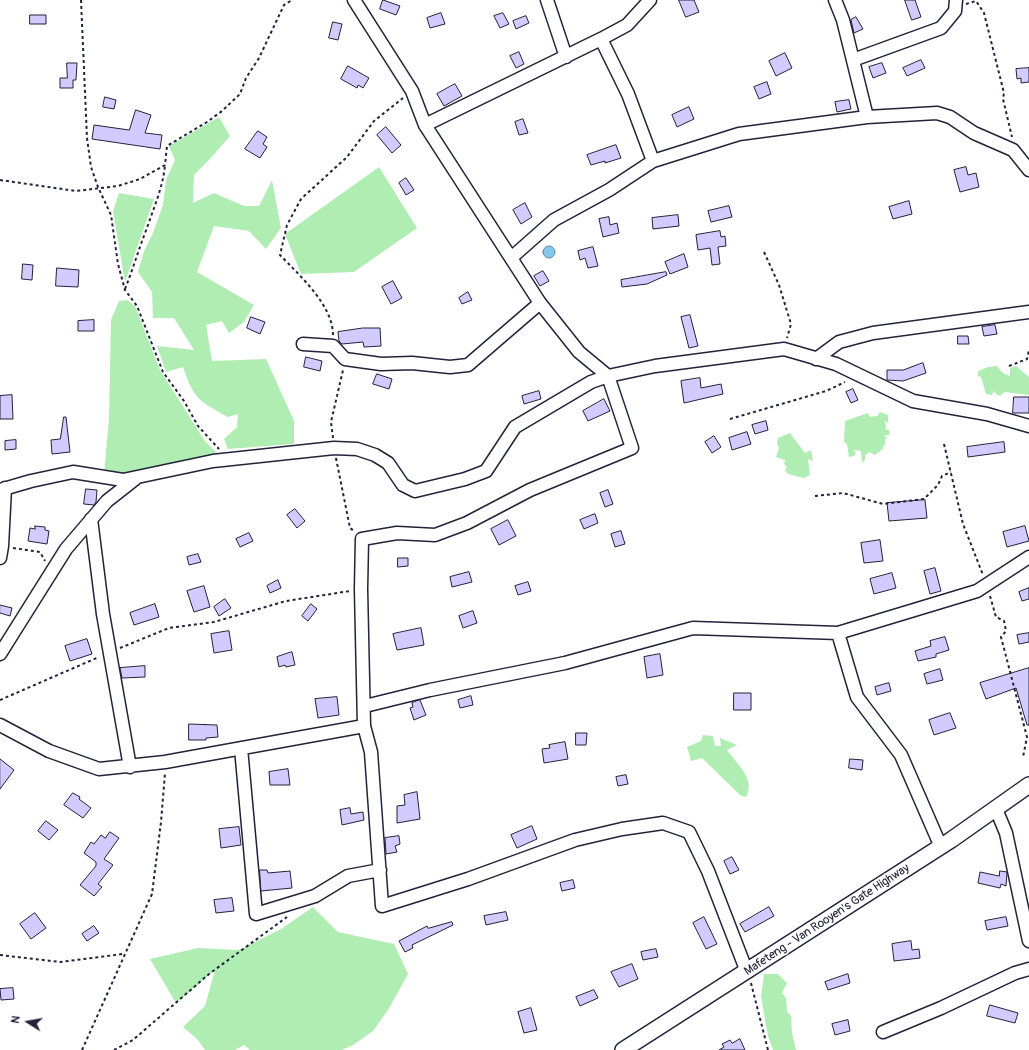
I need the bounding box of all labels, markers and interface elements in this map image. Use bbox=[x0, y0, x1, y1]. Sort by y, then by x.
street label: Mafeteng - Van Rooyen's Gate Highway bbox=[742, 861, 912, 979]
north arrow bbox=[8, 1002, 48, 1042]
text: N bbox=[9, 1015, 23, 1025]

